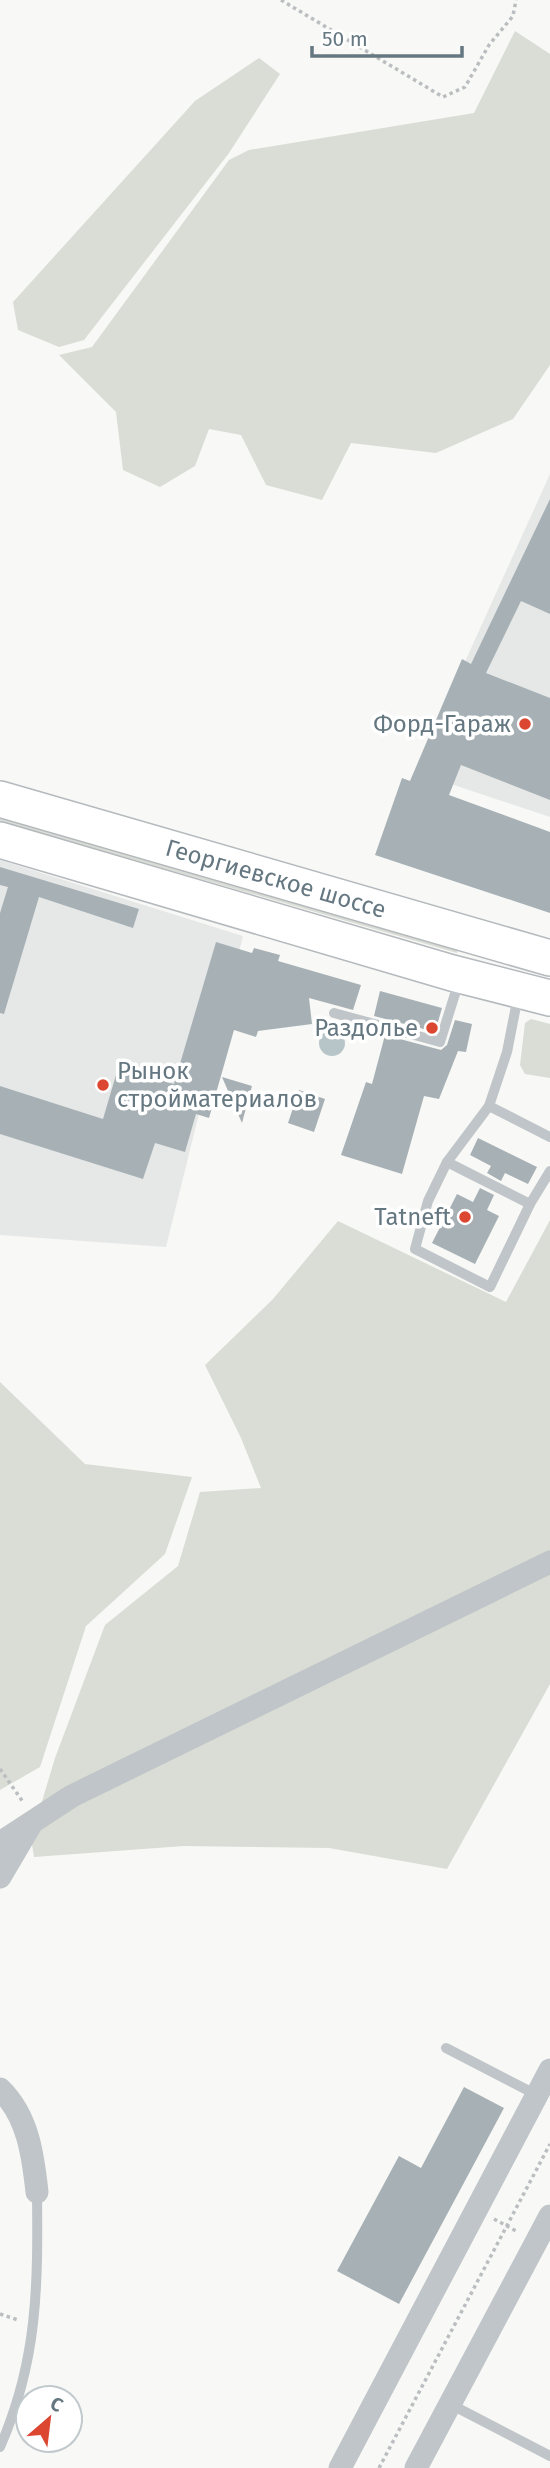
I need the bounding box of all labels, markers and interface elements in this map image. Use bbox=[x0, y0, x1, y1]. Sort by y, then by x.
scale bar bbox=[312, 14, 462, 58]
text: 50 m bbox=[322, 26, 368, 52]
place label: Форд-Гараж bbox=[373, 710, 511, 738]
marker: Форд-Гараж bbox=[517, 716, 533, 732]
street label: Георгиевское шоссе bbox=[162, 834, 389, 924]
place label: Раздолье bbox=[314, 1014, 418, 1042]
marker: Раздолье bbox=[424, 1020, 440, 1036]
place label: Рынок стройматериалов bbox=[117, 1057, 317, 1113]
marker: Рынок стройматериалов bbox=[95, 1077, 111, 1093]
place label: Tatneft bbox=[374, 1203, 451, 1231]
marker: Tatneft bbox=[457, 1209, 473, 1225]
north arrow bbox=[14, 2384, 84, 2454]
text: С bbox=[47, 2392, 67, 2417]

